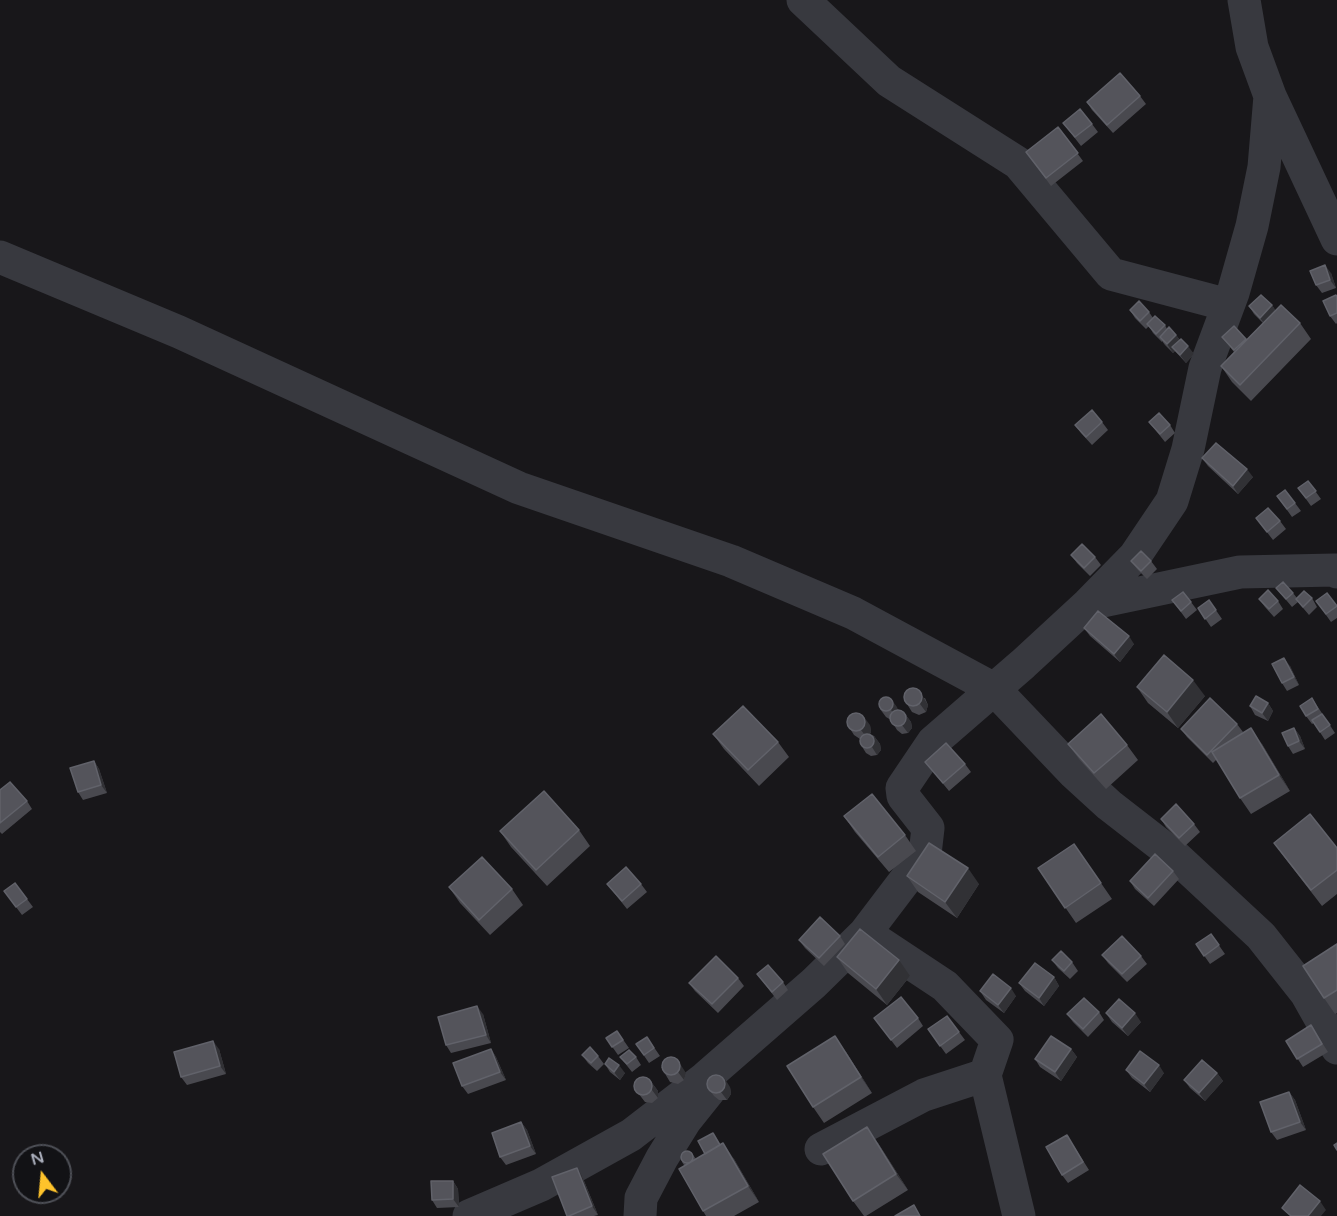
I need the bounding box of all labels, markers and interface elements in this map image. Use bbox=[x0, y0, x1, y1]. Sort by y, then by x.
north arrow bbox=[12, 1144, 72, 1204]
text: N bbox=[29, 1147, 47, 1170]

